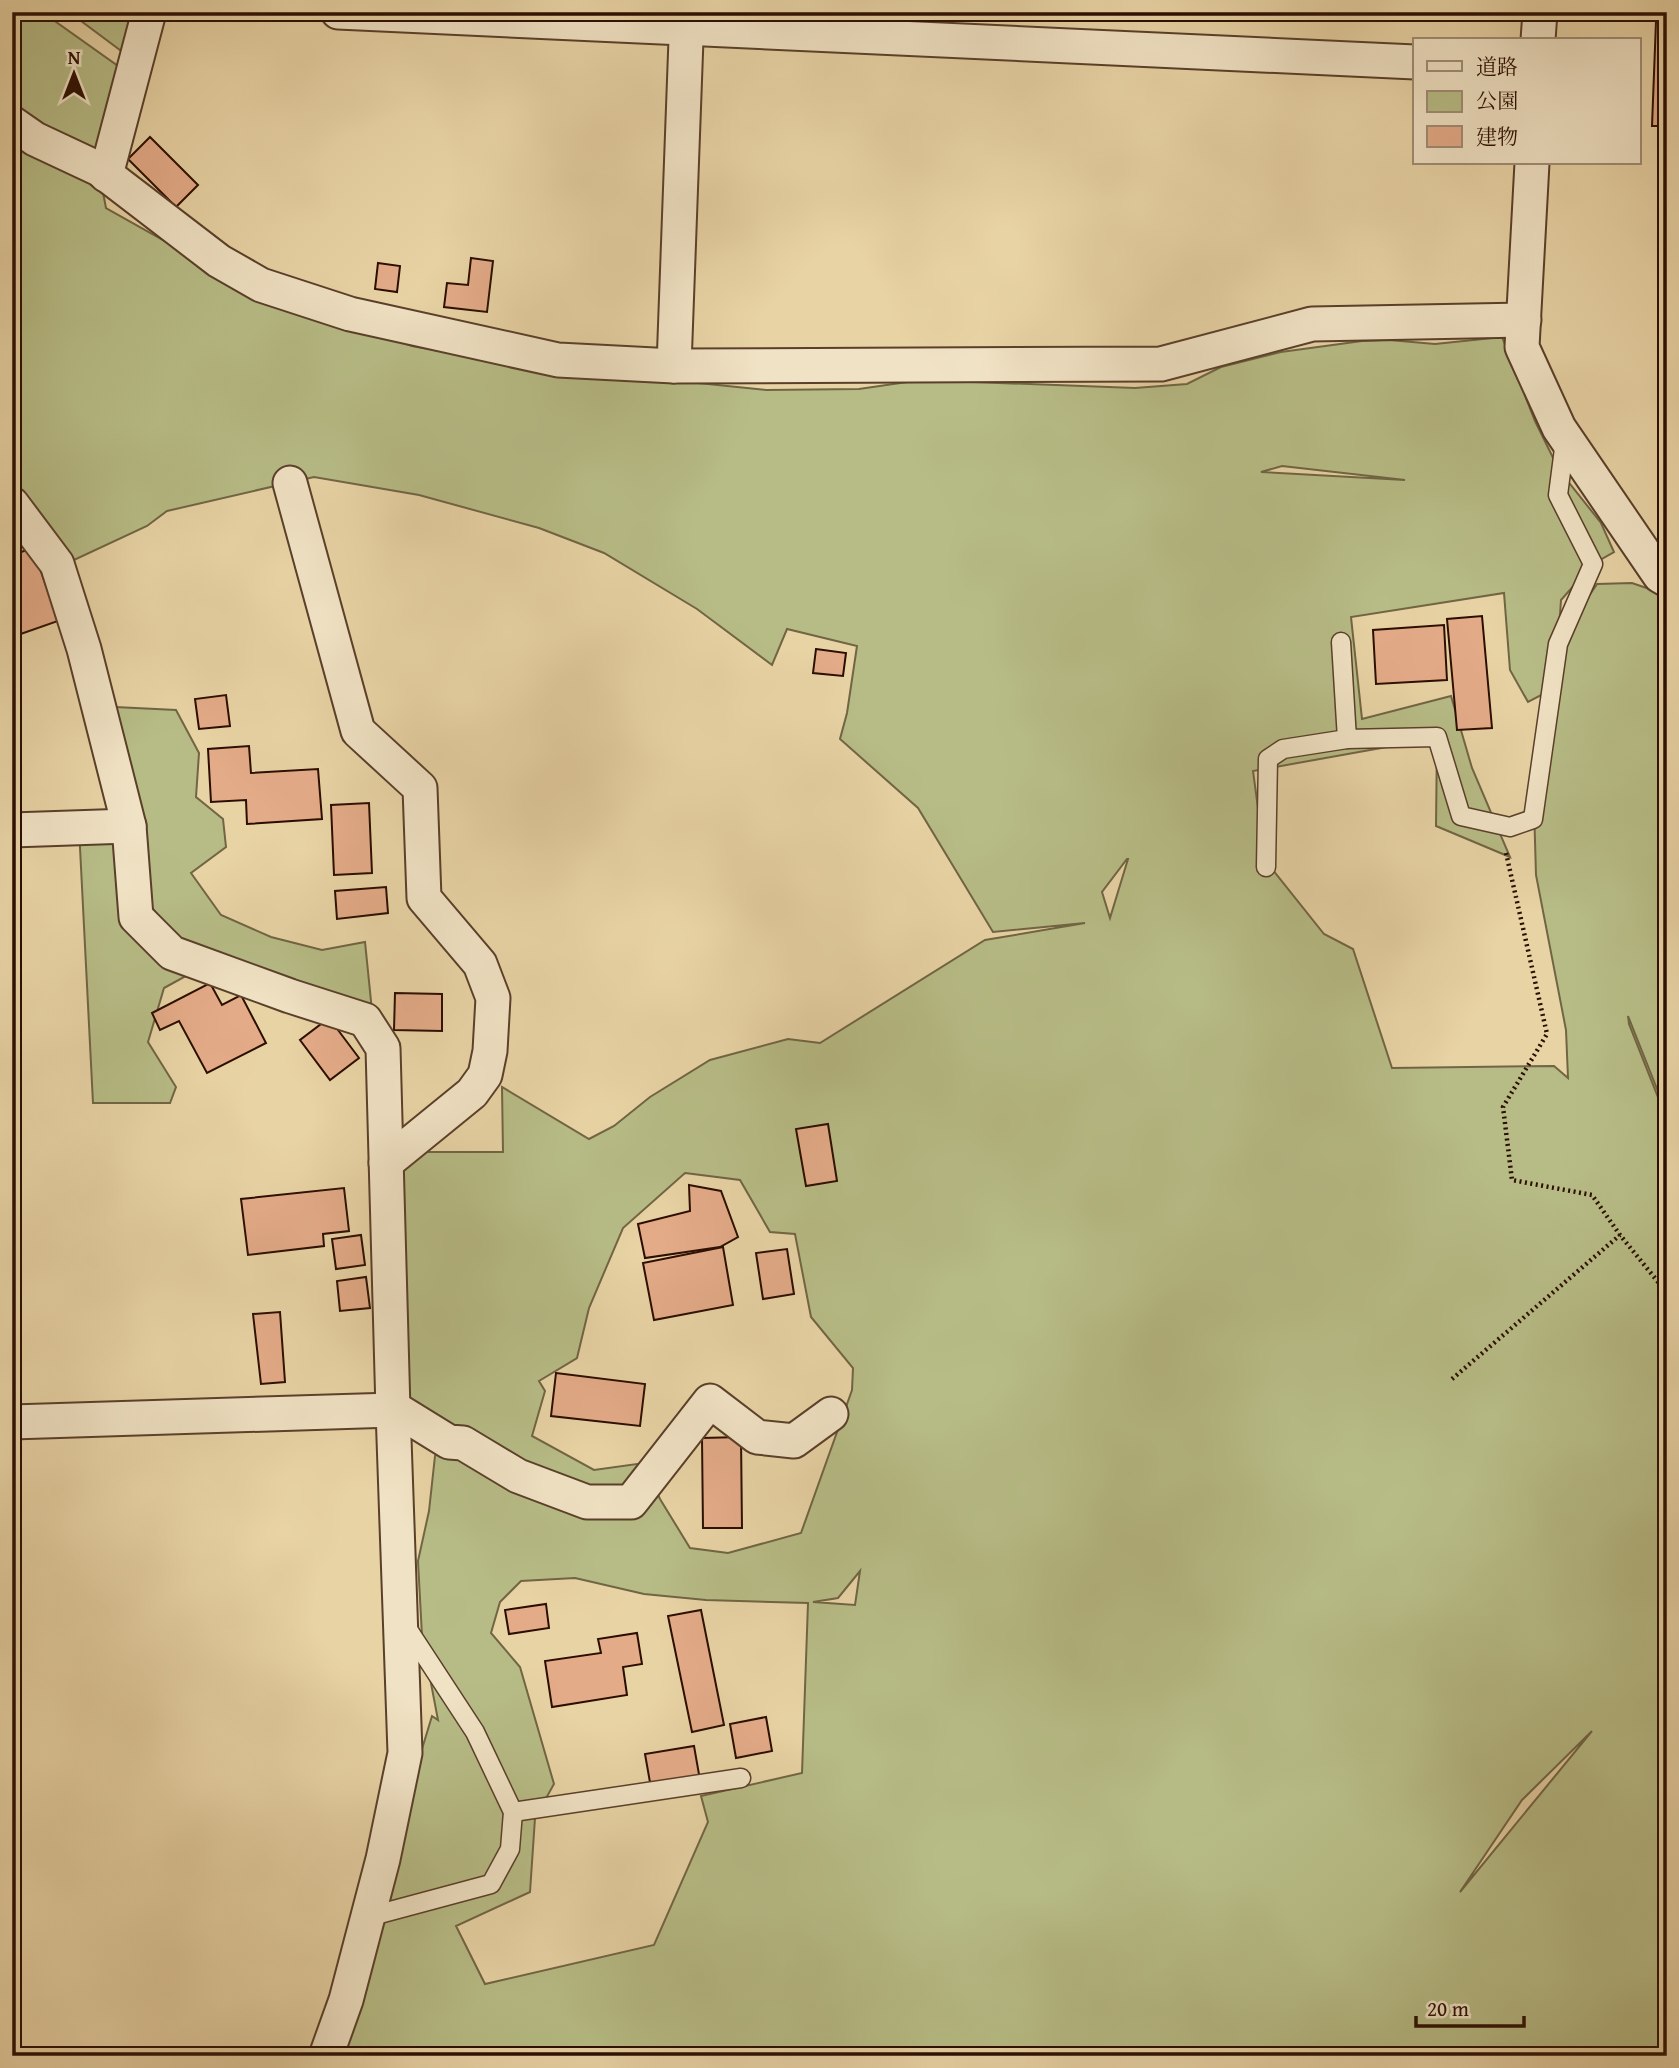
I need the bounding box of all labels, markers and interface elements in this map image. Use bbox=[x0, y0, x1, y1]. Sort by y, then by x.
north arrow bbox=[38, 38, 108, 108]
legend bbox=[1413, 38, 1640, 164]
text: N bbox=[68, 43, 81, 71]
text: 道路 bbox=[1476, 51, 1518, 82]
text: 公園 bbox=[1476, 85, 1518, 116]
text: 建物 bbox=[1476, 121, 1518, 152]
scale bar bbox=[1416, 1984, 1525, 2028]
text: 20 m bbox=[1427, 1993, 1469, 2024]

